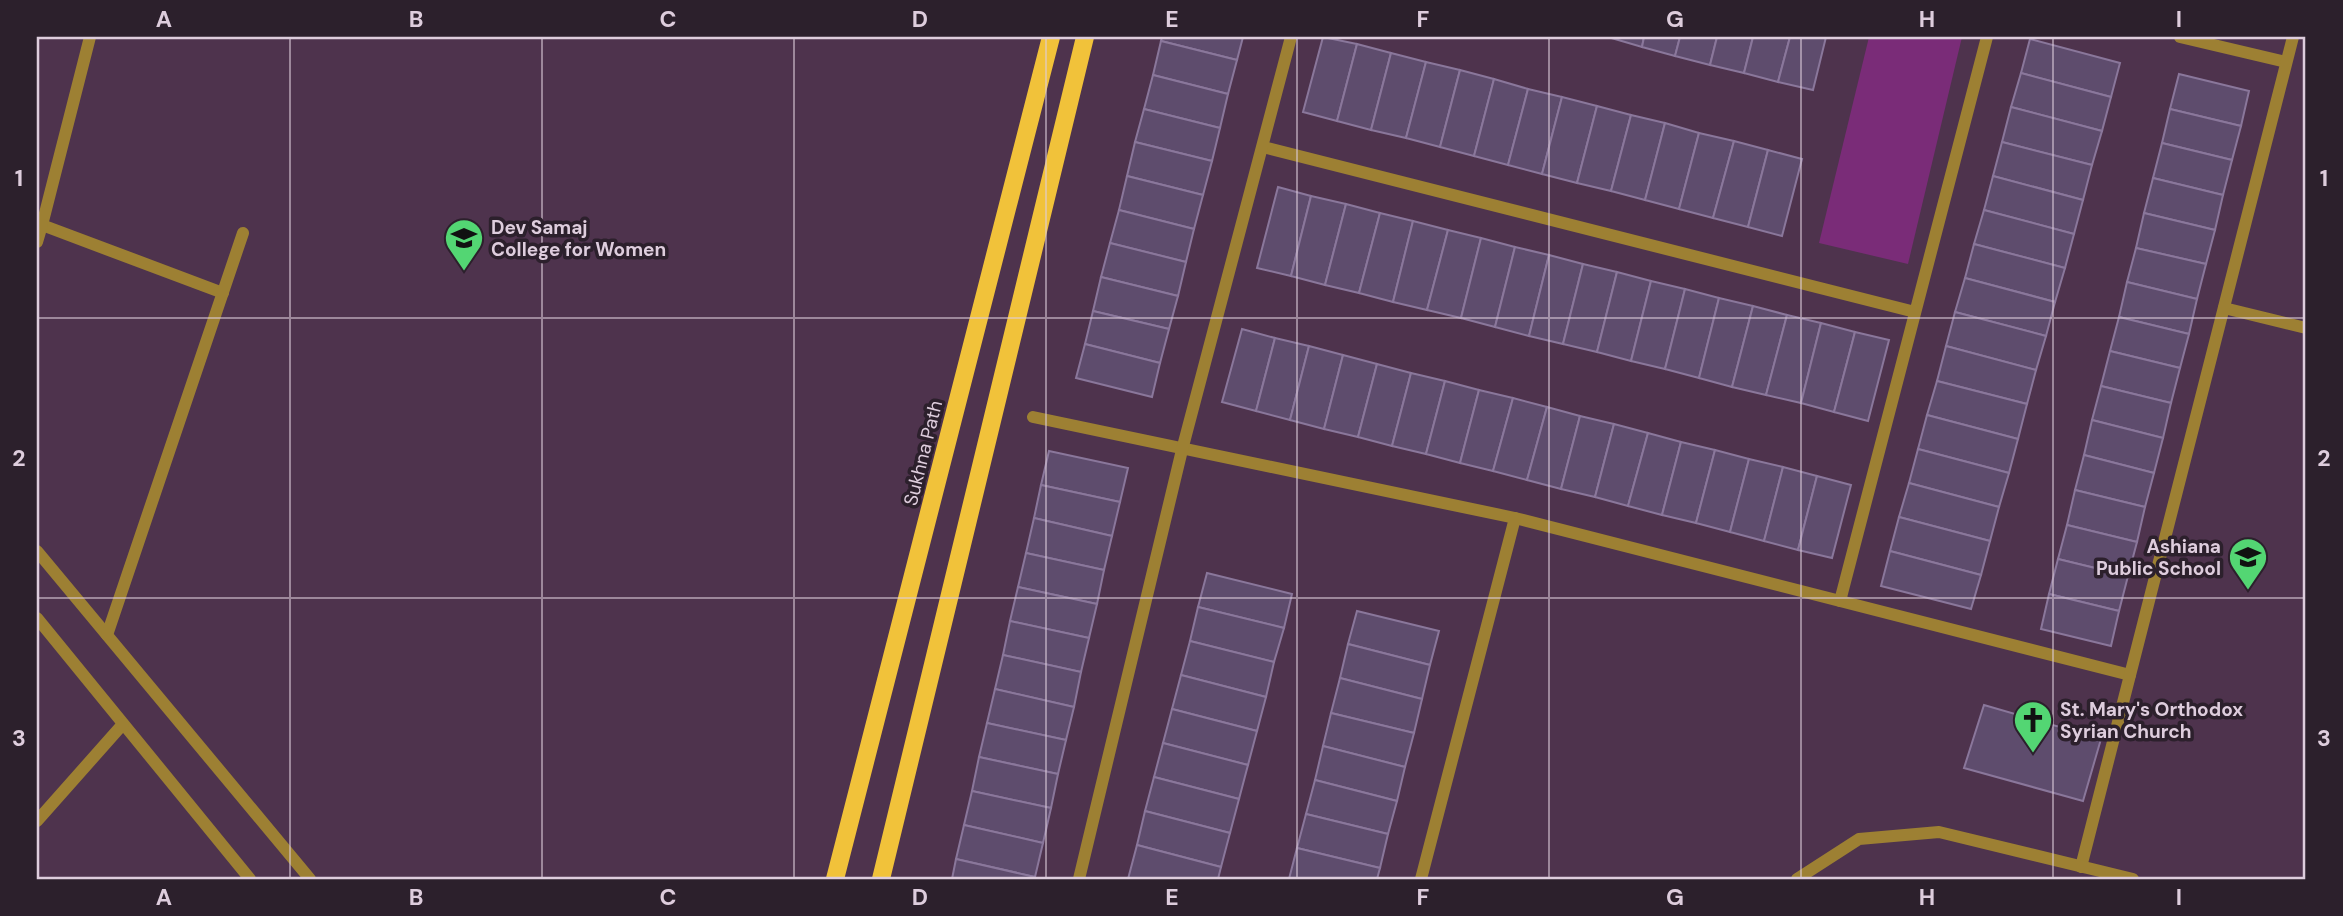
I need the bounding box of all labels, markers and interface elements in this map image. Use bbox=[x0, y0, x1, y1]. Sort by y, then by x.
text: A bbox=[156, 4, 172, 34]
text: B bbox=[409, 4, 423, 34]
text: C bbox=[660, 4, 676, 34]
text: D bbox=[912, 4, 928, 34]
text: E bbox=[1165, 4, 1179, 34]
text: F bbox=[1417, 4, 1430, 34]
text: G bbox=[1666, 4, 1684, 34]
text: H bbox=[1919, 4, 1935, 34]
text: I bbox=[2176, 4, 2182, 34]
text: 1 bbox=[15, 163, 23, 193]
text: 1 bbox=[2320, 163, 2328, 193]
place label: Dev Samaj College for Women bbox=[491, 215, 666, 262]
school or university icon: Dev Samaj College for Women bbox=[443, 217, 485, 272]
street label: Sukhna Path bbox=[898, 398, 948, 508]
text: 2 bbox=[12, 443, 26, 473]
text: 2 bbox=[2317, 443, 2331, 473]
place label: Ashiana Public School bbox=[2096, 534, 2221, 581]
school or university icon: Ashiana Public School bbox=[2227, 536, 2269, 591]
place label: St. Mary's Orthodox Syrian Church bbox=[2060, 697, 2243, 744]
church icon: St. Mary's Orthodox Syrian Church bbox=[2012, 699, 2054, 754]
text: 3 bbox=[12, 723, 26, 753]
text: 3 bbox=[2317, 723, 2331, 753]
text: A bbox=[156, 882, 172, 912]
text: B bbox=[409, 882, 423, 912]
text: C bbox=[660, 882, 676, 912]
text: D bbox=[912, 882, 928, 912]
text: E bbox=[1165, 882, 1179, 912]
text: F bbox=[1417, 882, 1430, 912]
text: G bbox=[1666, 882, 1684, 912]
text: H bbox=[1919, 882, 1935, 912]
text: I bbox=[2176, 882, 2182, 912]

